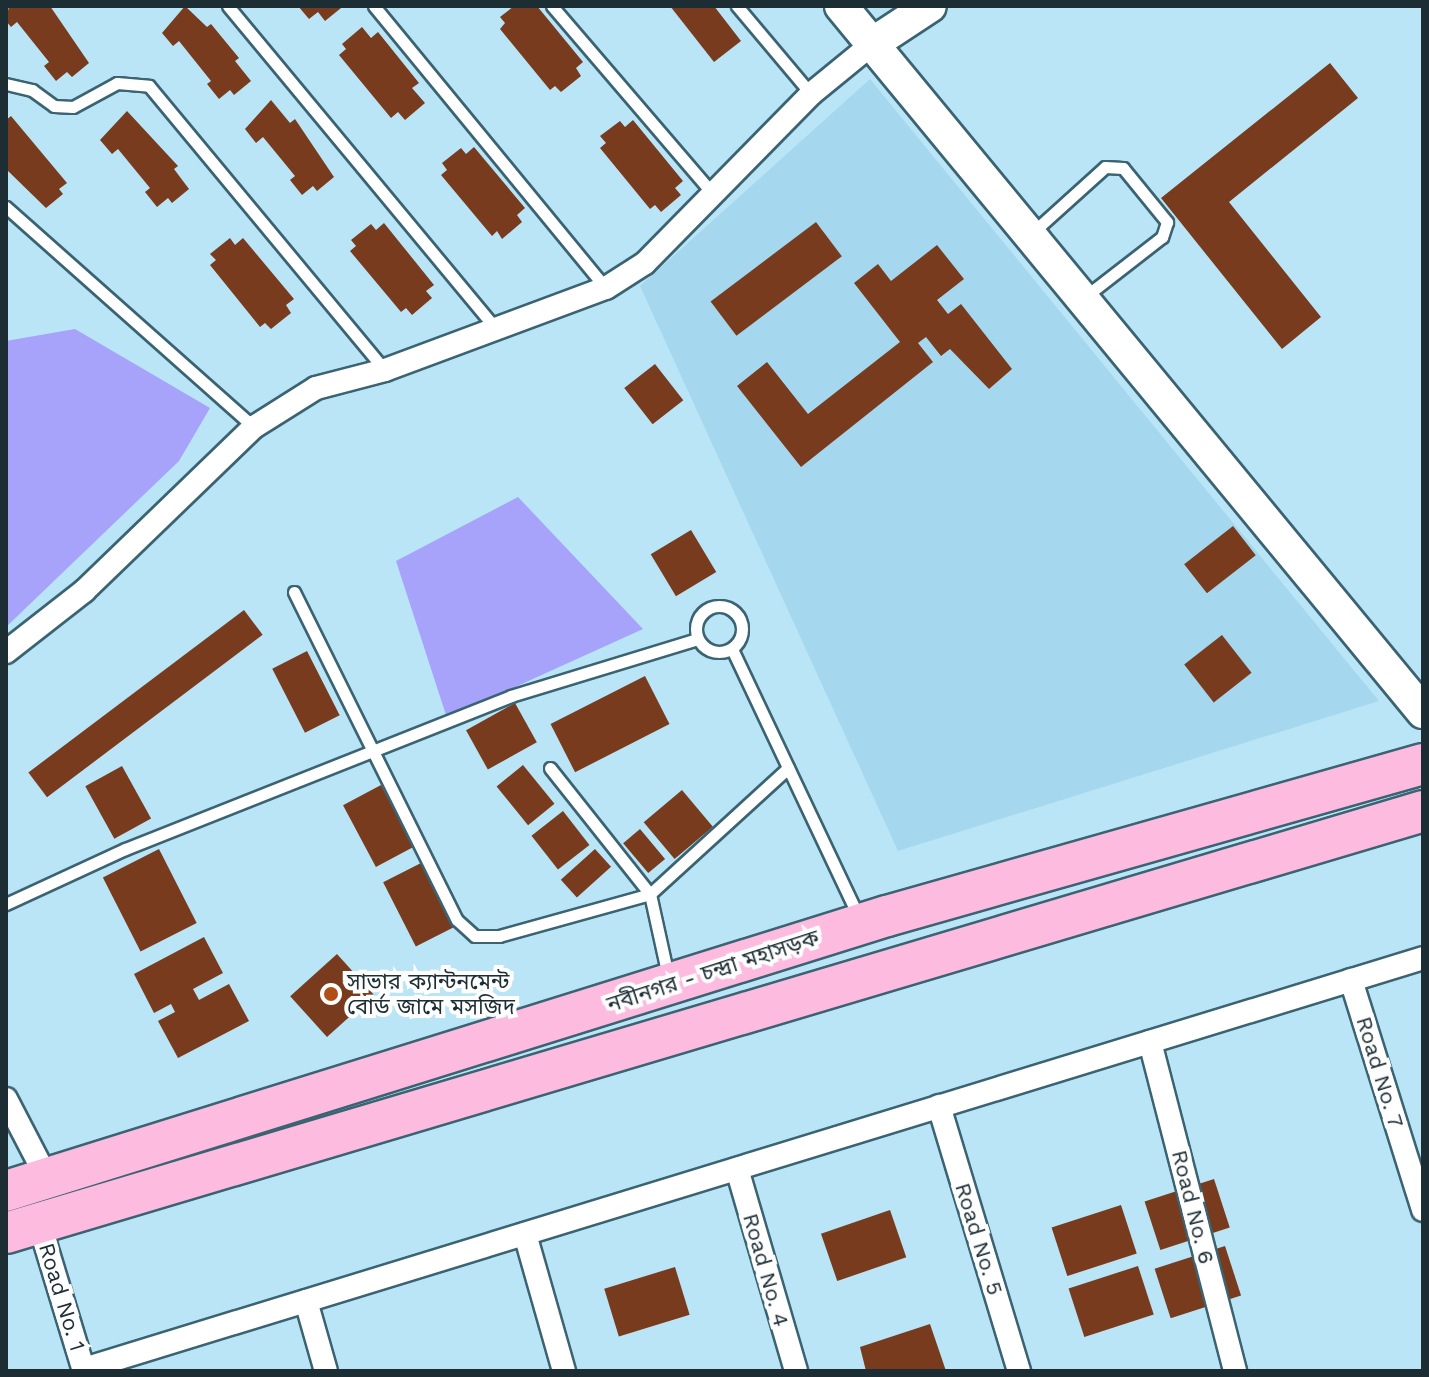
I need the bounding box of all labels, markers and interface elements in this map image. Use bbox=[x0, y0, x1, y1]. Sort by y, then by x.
street label: নবীনগর - চন্দ্রা মহাসড়ক bbox=[604, 924, 822, 1018]
place label: সাভার ক্যান্টনমেন্ট বোর্ড জামে মসজিদ bbox=[347, 968, 515, 1020]
marker: সাভার ক্যান্টনমেন্ট বোর্ড জামে মসজিদ bbox=[322, 985, 340, 1003]
street label: Road No. 7 bbox=[1350, 1013, 1410, 1131]
street label: Road No. 6 bbox=[1166, 1147, 1220, 1267]
street label: Road No. 5 bbox=[949, 1180, 1009, 1298]
street label: Road No. 4 bbox=[737, 1210, 795, 1330]
street label: Road No. 1 bbox=[33, 1240, 91, 1354]

